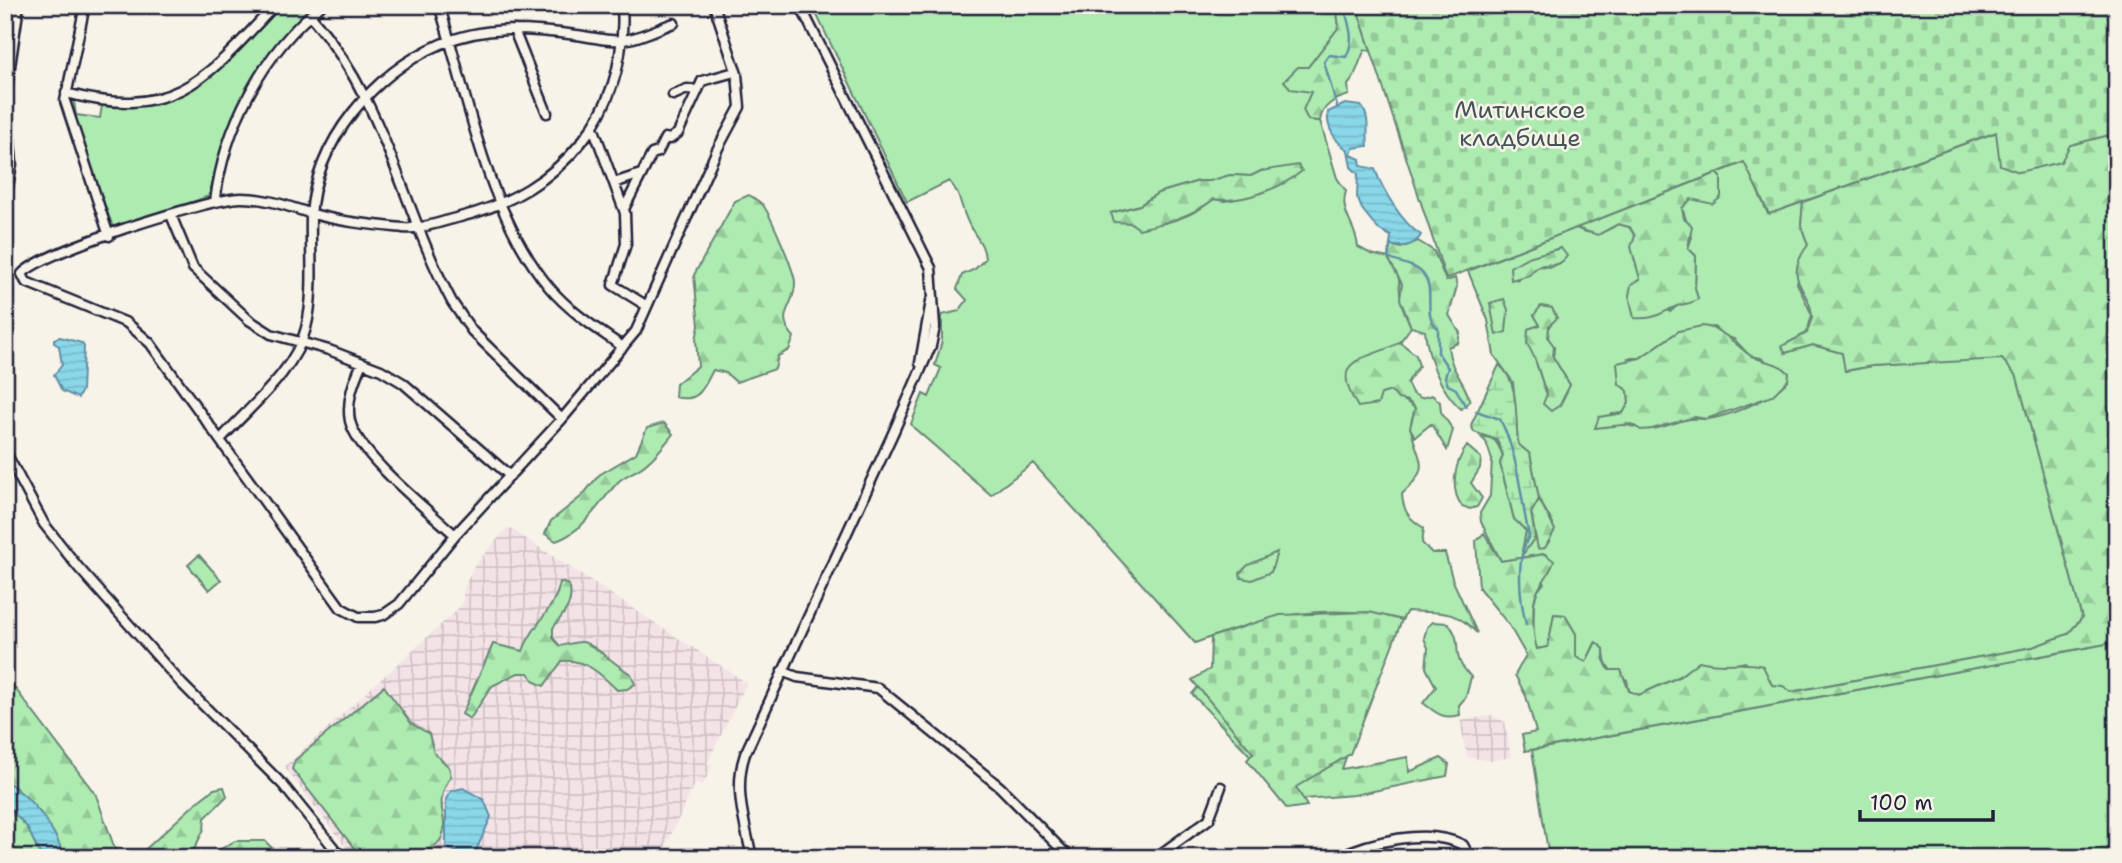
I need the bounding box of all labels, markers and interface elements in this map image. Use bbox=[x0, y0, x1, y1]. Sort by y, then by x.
park label: Митинское кладбище bbox=[1454, 94, 1586, 154]
scale bar bbox=[1860, 779, 1993, 823]
text: 100 m bbox=[1870, 789, 1933, 817]

